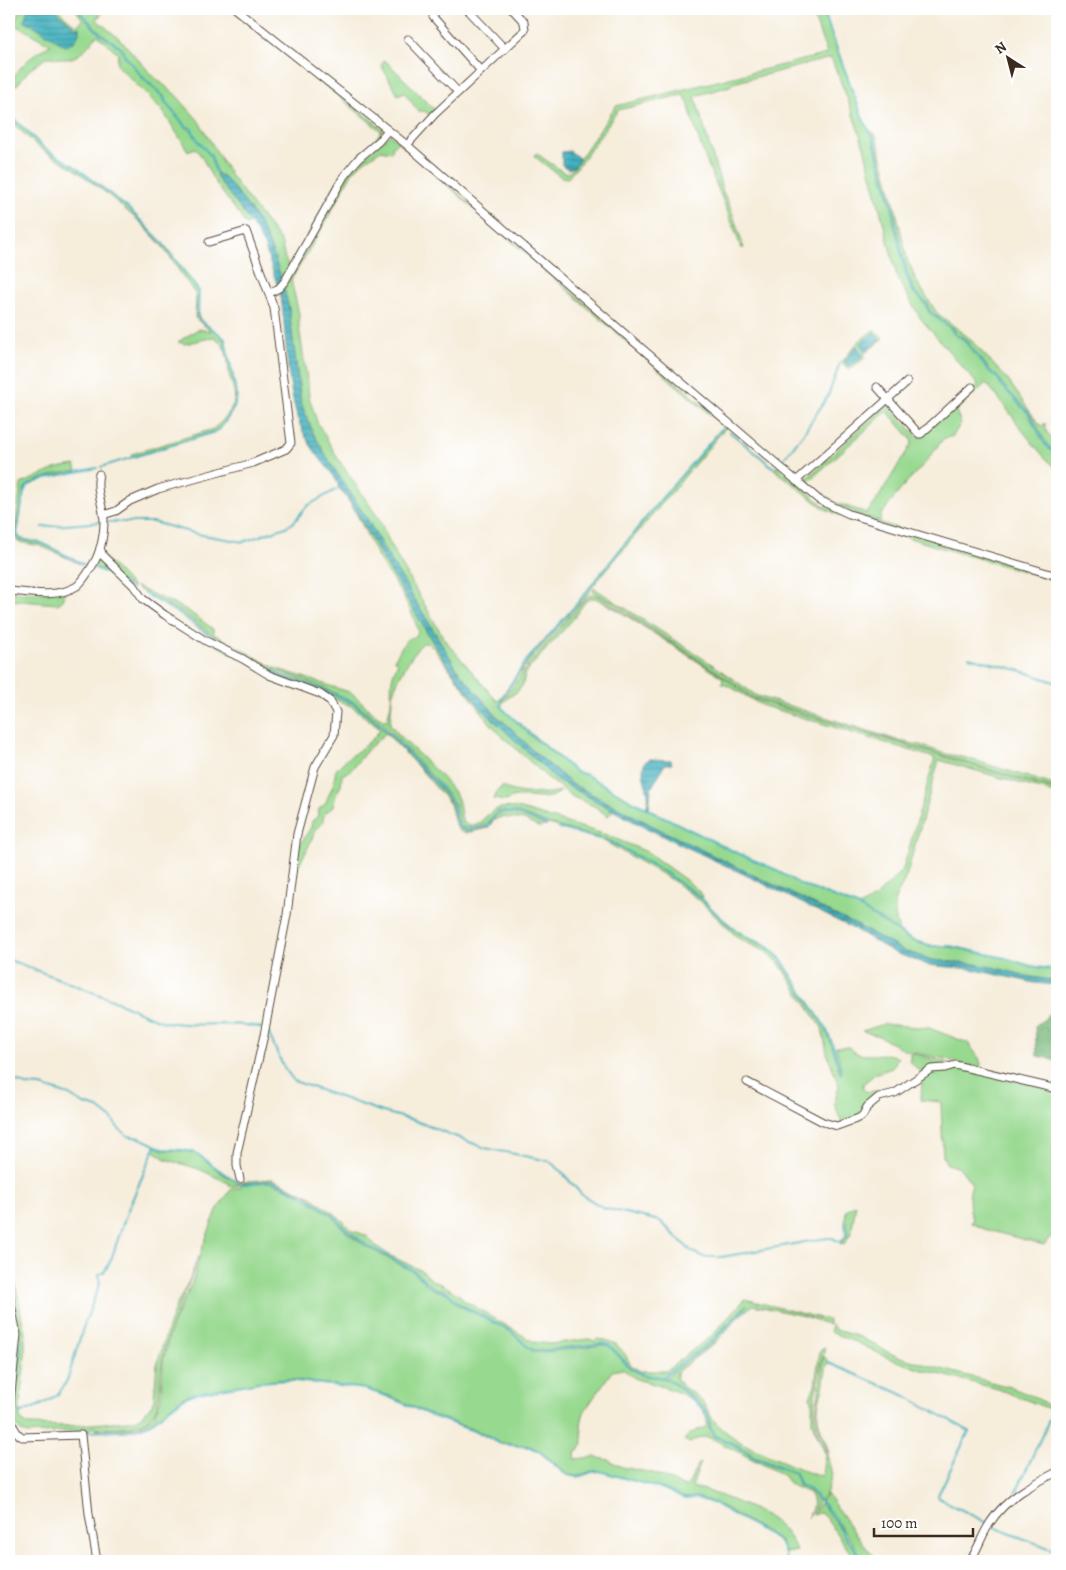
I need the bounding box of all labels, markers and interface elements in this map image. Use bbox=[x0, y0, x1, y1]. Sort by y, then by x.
north arrow bbox=[984, 32, 1034, 82]
text: N bbox=[991, 37, 1010, 59]
scale bar bbox=[874, 1505, 972, 1537]
text: 100 m bbox=[881, 1513, 918, 1533]

